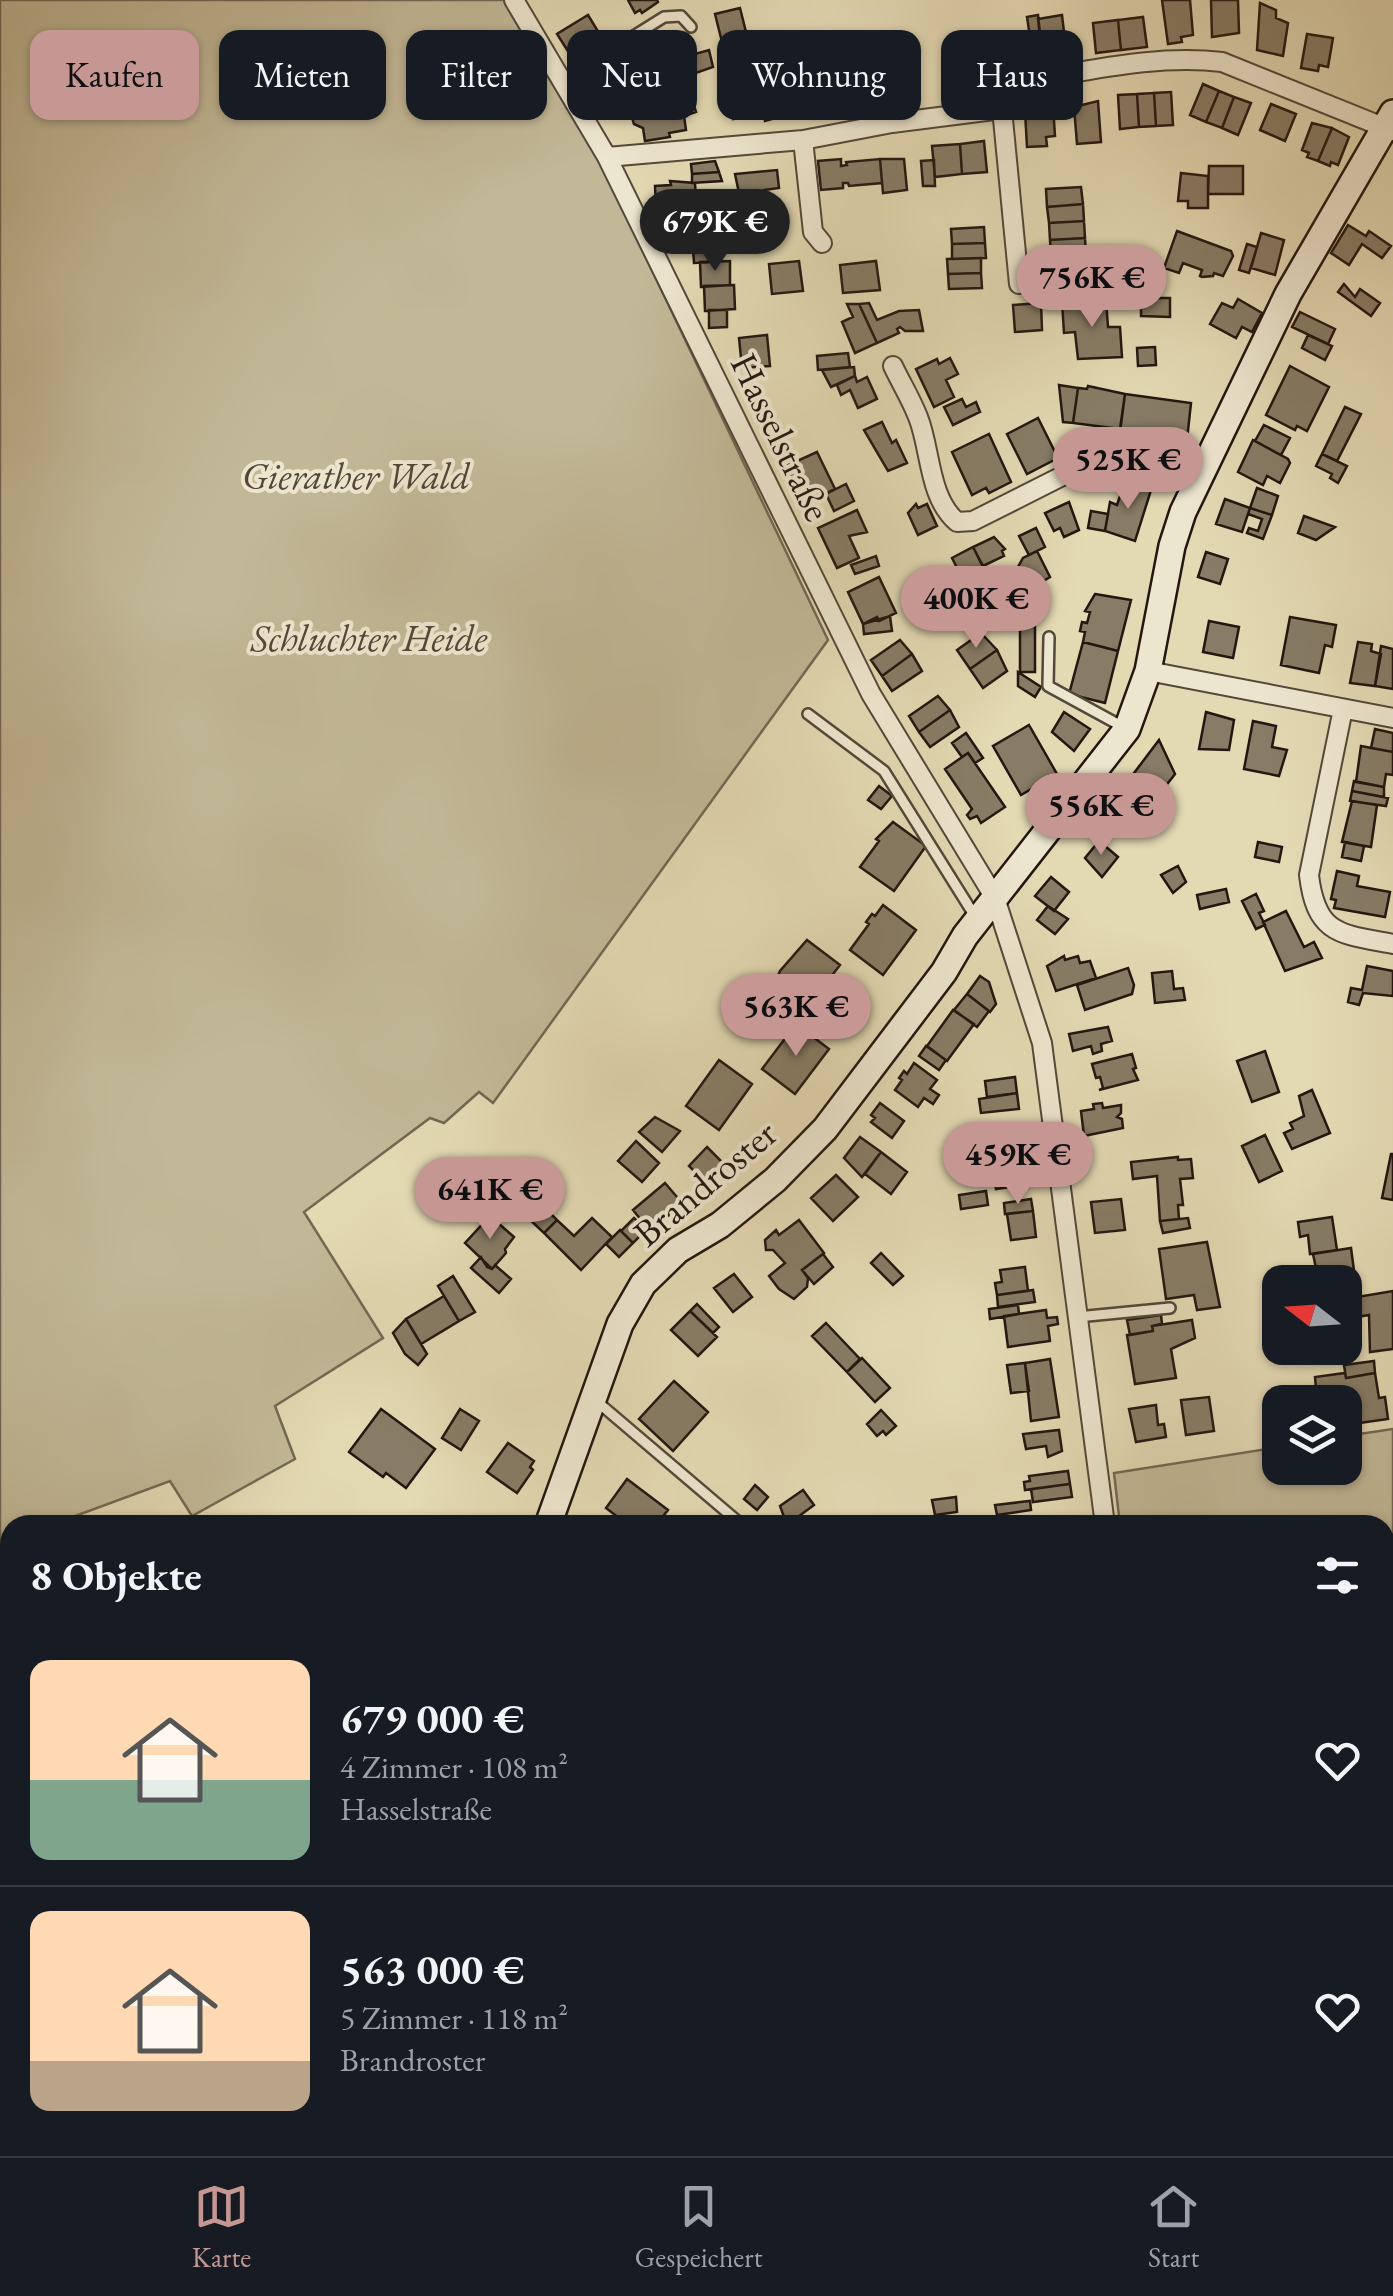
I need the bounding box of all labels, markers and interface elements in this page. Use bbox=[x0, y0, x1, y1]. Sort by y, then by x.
chip: Kaufen bbox=[30, 30, 199, 120]
chip: Mieten bbox=[219, 30, 386, 120]
chip: Filter bbox=[406, 30, 547, 120]
chip: Neu bbox=[567, 30, 697, 120]
chip: Wohnung bbox=[717, 30, 921, 120]
chip: Haus bbox=[941, 30, 1083, 120]
pin: 679K € bbox=[634, 189, 796, 274]
text: 679K € bbox=[662, 200, 768, 242]
pin: 756K € bbox=[1011, 245, 1173, 330]
text: 756K € bbox=[1039, 256, 1145, 298]
street label: Hasselstraße bbox=[720, 345, 843, 529]
pin: 525K € bbox=[1047, 427, 1209, 512]
text: 525K € bbox=[1075, 438, 1181, 480]
park label: Gierather Wald bbox=[242, 451, 471, 500]
pin: 400K € bbox=[895, 566, 1057, 651]
text: 400K € bbox=[923, 577, 1029, 619]
park label: Schluchter Heide bbox=[250, 613, 488, 662]
pin: 556K € bbox=[1020, 773, 1182, 858]
text: 556K € bbox=[1048, 784, 1154, 826]
pin: 563K € bbox=[715, 974, 877, 1059]
text: 563K € bbox=[743, 985, 849, 1027]
street label: Brandroster bbox=[623, 1108, 787, 1257]
pin: 459K € bbox=[937, 1122, 1099, 1207]
text: 459K € bbox=[965, 1133, 1071, 1175]
pin: 641K € bbox=[409, 1157, 571, 1242]
text: 641K € bbox=[437, 1168, 543, 1210]
north arrow bbox=[1262, 1265, 1362, 1365]
map controls bbox=[1262, 1265, 1362, 1485]
button: layers bbox=[1262, 1385, 1362, 1485]
text: 8 Objekte bbox=[30, 1548, 202, 1603]
icon: filters bbox=[1310, 1548, 1365, 1603]
text: 679 000 € bbox=[340, 1691, 524, 1746]
icon: home bbox=[110, 1700, 230, 1820]
icon: heart bbox=[1310, 1733, 1365, 1788]
text: 4 Zimmer · 108 m² bbox=[340, 1746, 568, 1788]
text: Hasselstraße bbox=[340, 1788, 492, 1830]
text: 563 000 € bbox=[340, 1942, 524, 1997]
icon: home bbox=[110, 1951, 230, 2071]
icon: heart bbox=[1310, 1984, 1365, 2039]
text: 5 Zimmer · 118 m² bbox=[340, 1997, 568, 2039]
text: Brandroster bbox=[340, 2039, 485, 2081]
tab: Karte bbox=[192, 2179, 251, 2275]
tab: Gespeichert bbox=[635, 2179, 762, 2275]
tab: Start bbox=[1146, 2179, 1201, 2275]

